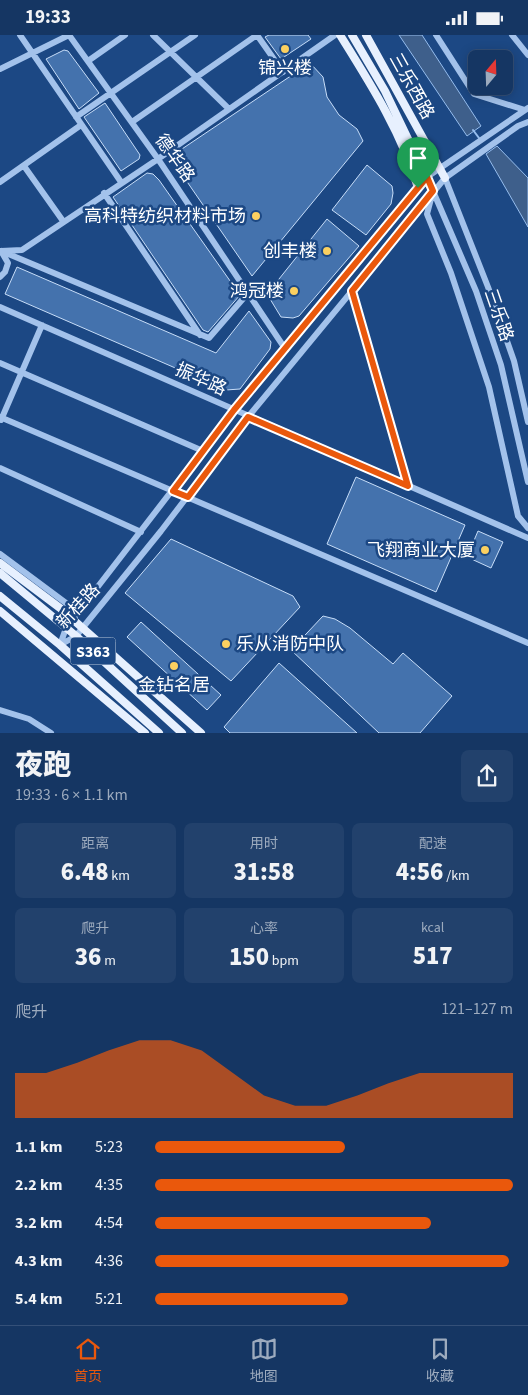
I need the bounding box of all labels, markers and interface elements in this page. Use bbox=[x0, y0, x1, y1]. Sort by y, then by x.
text: 19:33 bbox=[25, 4, 71, 31]
marker: 锦兴楼 bbox=[279, 43, 291, 55]
street label: 三乐西路 bbox=[383, 49, 440, 124]
north arrow bbox=[468, 50, 512, 95]
map controls bbox=[468, 50, 513, 95]
place label: 锦兴楼 bbox=[258, 56, 312, 81]
street label: 德华路 bbox=[149, 129, 200, 188]
pin bbox=[397, 137, 439, 188]
icon: arrive bbox=[404, 144, 432, 172]
place label: 高科特纺织材料市场 bbox=[84, 204, 246, 229]
marker: 高科特纺织材料市场 bbox=[250, 210, 262, 222]
place label: 创丰楼 bbox=[263, 239, 317, 264]
marker: 创丰楼 bbox=[321, 245, 333, 257]
place label: 鸿冠楼 bbox=[230, 279, 284, 304]
marker: 鸿冠楼 bbox=[288, 285, 300, 297]
street label: 三乐路 bbox=[478, 286, 519, 345]
street label: 振华路 bbox=[171, 357, 231, 402]
place label: 飞翔商业大厦 bbox=[367, 538, 475, 563]
marker: 飞翔商业大厦 bbox=[479, 544, 491, 556]
street label: 新桂路 bbox=[51, 578, 106, 635]
place label: 乐从消防中队 bbox=[236, 632, 344, 657]
road number: S363 bbox=[70, 637, 116, 665]
marker: 乐从消防中队 bbox=[220, 638, 232, 650]
marker: 金钻名居 bbox=[168, 660, 180, 672]
place label: 金钻名居 bbox=[138, 673, 210, 698]
text: 夜跑 bbox=[15, 745, 71, 785]
button: share bbox=[461, 750, 513, 802]
text: 19:33 · 6 × 1.1 km bbox=[15, 784, 128, 806]
text: 距离 bbox=[81, 834, 109, 854]
text: 用时 bbox=[250, 834, 278, 854]
text: 配速 bbox=[419, 834, 447, 854]
text: 6.48 bbox=[61, 854, 109, 890]
text: 31:58 bbox=[233, 854, 295, 890]
text: 4:56 bbox=[396, 854, 443, 890]
text: km bbox=[109, 866, 130, 886]
text: /km bbox=[443, 866, 470, 886]
text: kcal bbox=[421, 918, 444, 938]
text: 爬升 bbox=[81, 919, 109, 939]
text: 心率 bbox=[250, 919, 278, 939]
text: 517 bbox=[413, 938, 453, 974]
text: 36 bbox=[75, 939, 101, 975]
text: 150 bbox=[229, 939, 269, 975]
text: m bbox=[101, 951, 116, 971]
text: bpm bbox=[269, 951, 299, 971]
text: 121–127 m bbox=[441, 998, 513, 1020]
text: 爬升 bbox=[15, 1001, 47, 1023]
text: 1.1 km bbox=[15, 1136, 62, 1158]
text: 5:23 bbox=[95, 1136, 123, 1158]
text: 2.2 km bbox=[15, 1174, 62, 1196]
text: 4:35 bbox=[95, 1174, 123, 1196]
text: 3.2 km bbox=[15, 1212, 62, 1234]
text: 4:54 bbox=[95, 1212, 123, 1234]
text: 4.3 km bbox=[15, 1250, 62, 1272]
text: 4:36 bbox=[95, 1250, 123, 1272]
text: 5.4 km bbox=[15, 1288, 62, 1310]
text: 5:21 bbox=[95, 1288, 123, 1310]
tab: 首页 bbox=[74, 1335, 102, 1387]
tab: 地图 bbox=[250, 1335, 278, 1387]
tab: 收藏 bbox=[426, 1335, 454, 1387]

